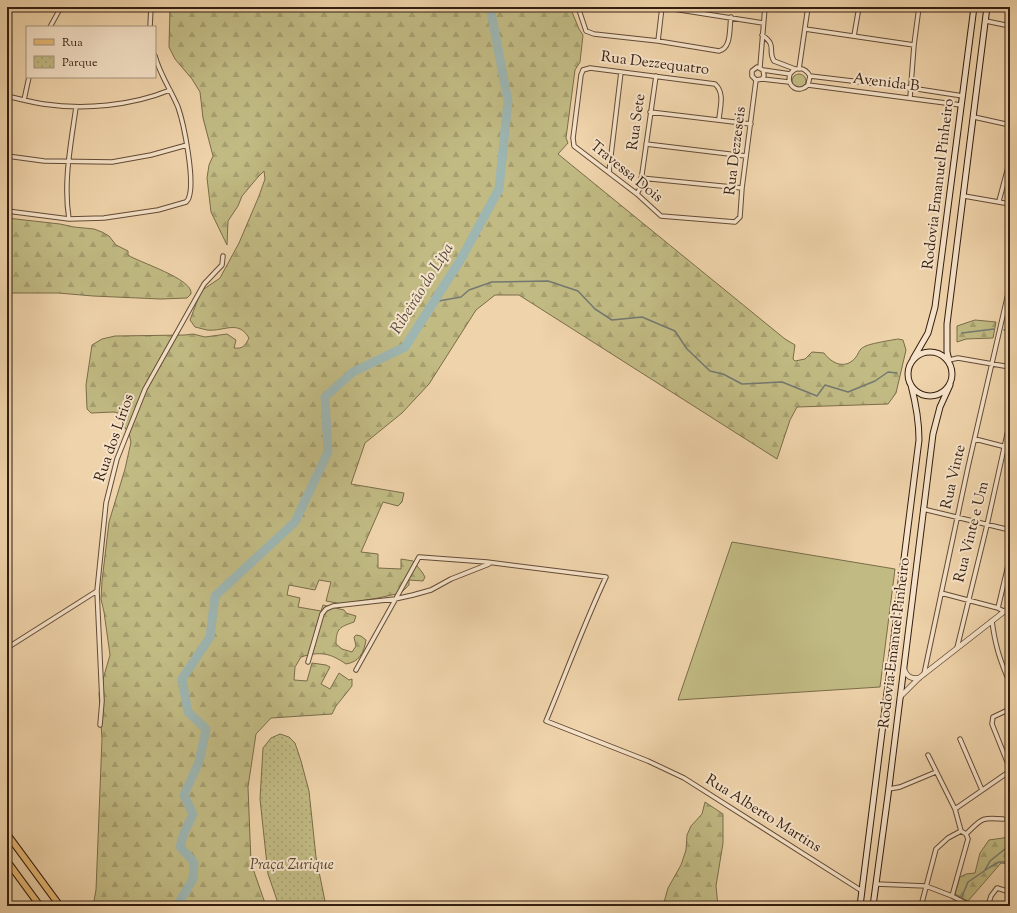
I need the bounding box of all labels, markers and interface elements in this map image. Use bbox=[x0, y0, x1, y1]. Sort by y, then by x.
legend bbox=[26, 26, 156, 78]
text: Rua bbox=[62, 34, 83, 52]
street label: Rua Dezzequatro bbox=[600, 47, 710, 81]
text: Parque bbox=[62, 54, 98, 72]
street label: Avenida B bbox=[852, 69, 921, 98]
street label: Rua Sete bbox=[623, 92, 651, 152]
street label: Rodovia Emanuel Pinheiro bbox=[918, 97, 960, 271]
street label: Rua Dezzeseis bbox=[720, 105, 752, 197]
street label: Travessa Dois bbox=[585, 136, 667, 208]
water label: Ribeirão do Lipa bbox=[386, 239, 460, 339]
street label: Rua dos Lírios bbox=[90, 391, 140, 485]
street label: Rua Vinte bbox=[936, 443, 972, 511]
street label: Rua Vinte e Um bbox=[949, 479, 995, 585]
street label: Rodovia Emanuel Pinheiro bbox=[874, 556, 916, 730]
street label: Rua Alberto Martins bbox=[701, 770, 825, 858]
park label: Praça Zurique bbox=[250, 855, 334, 876]

